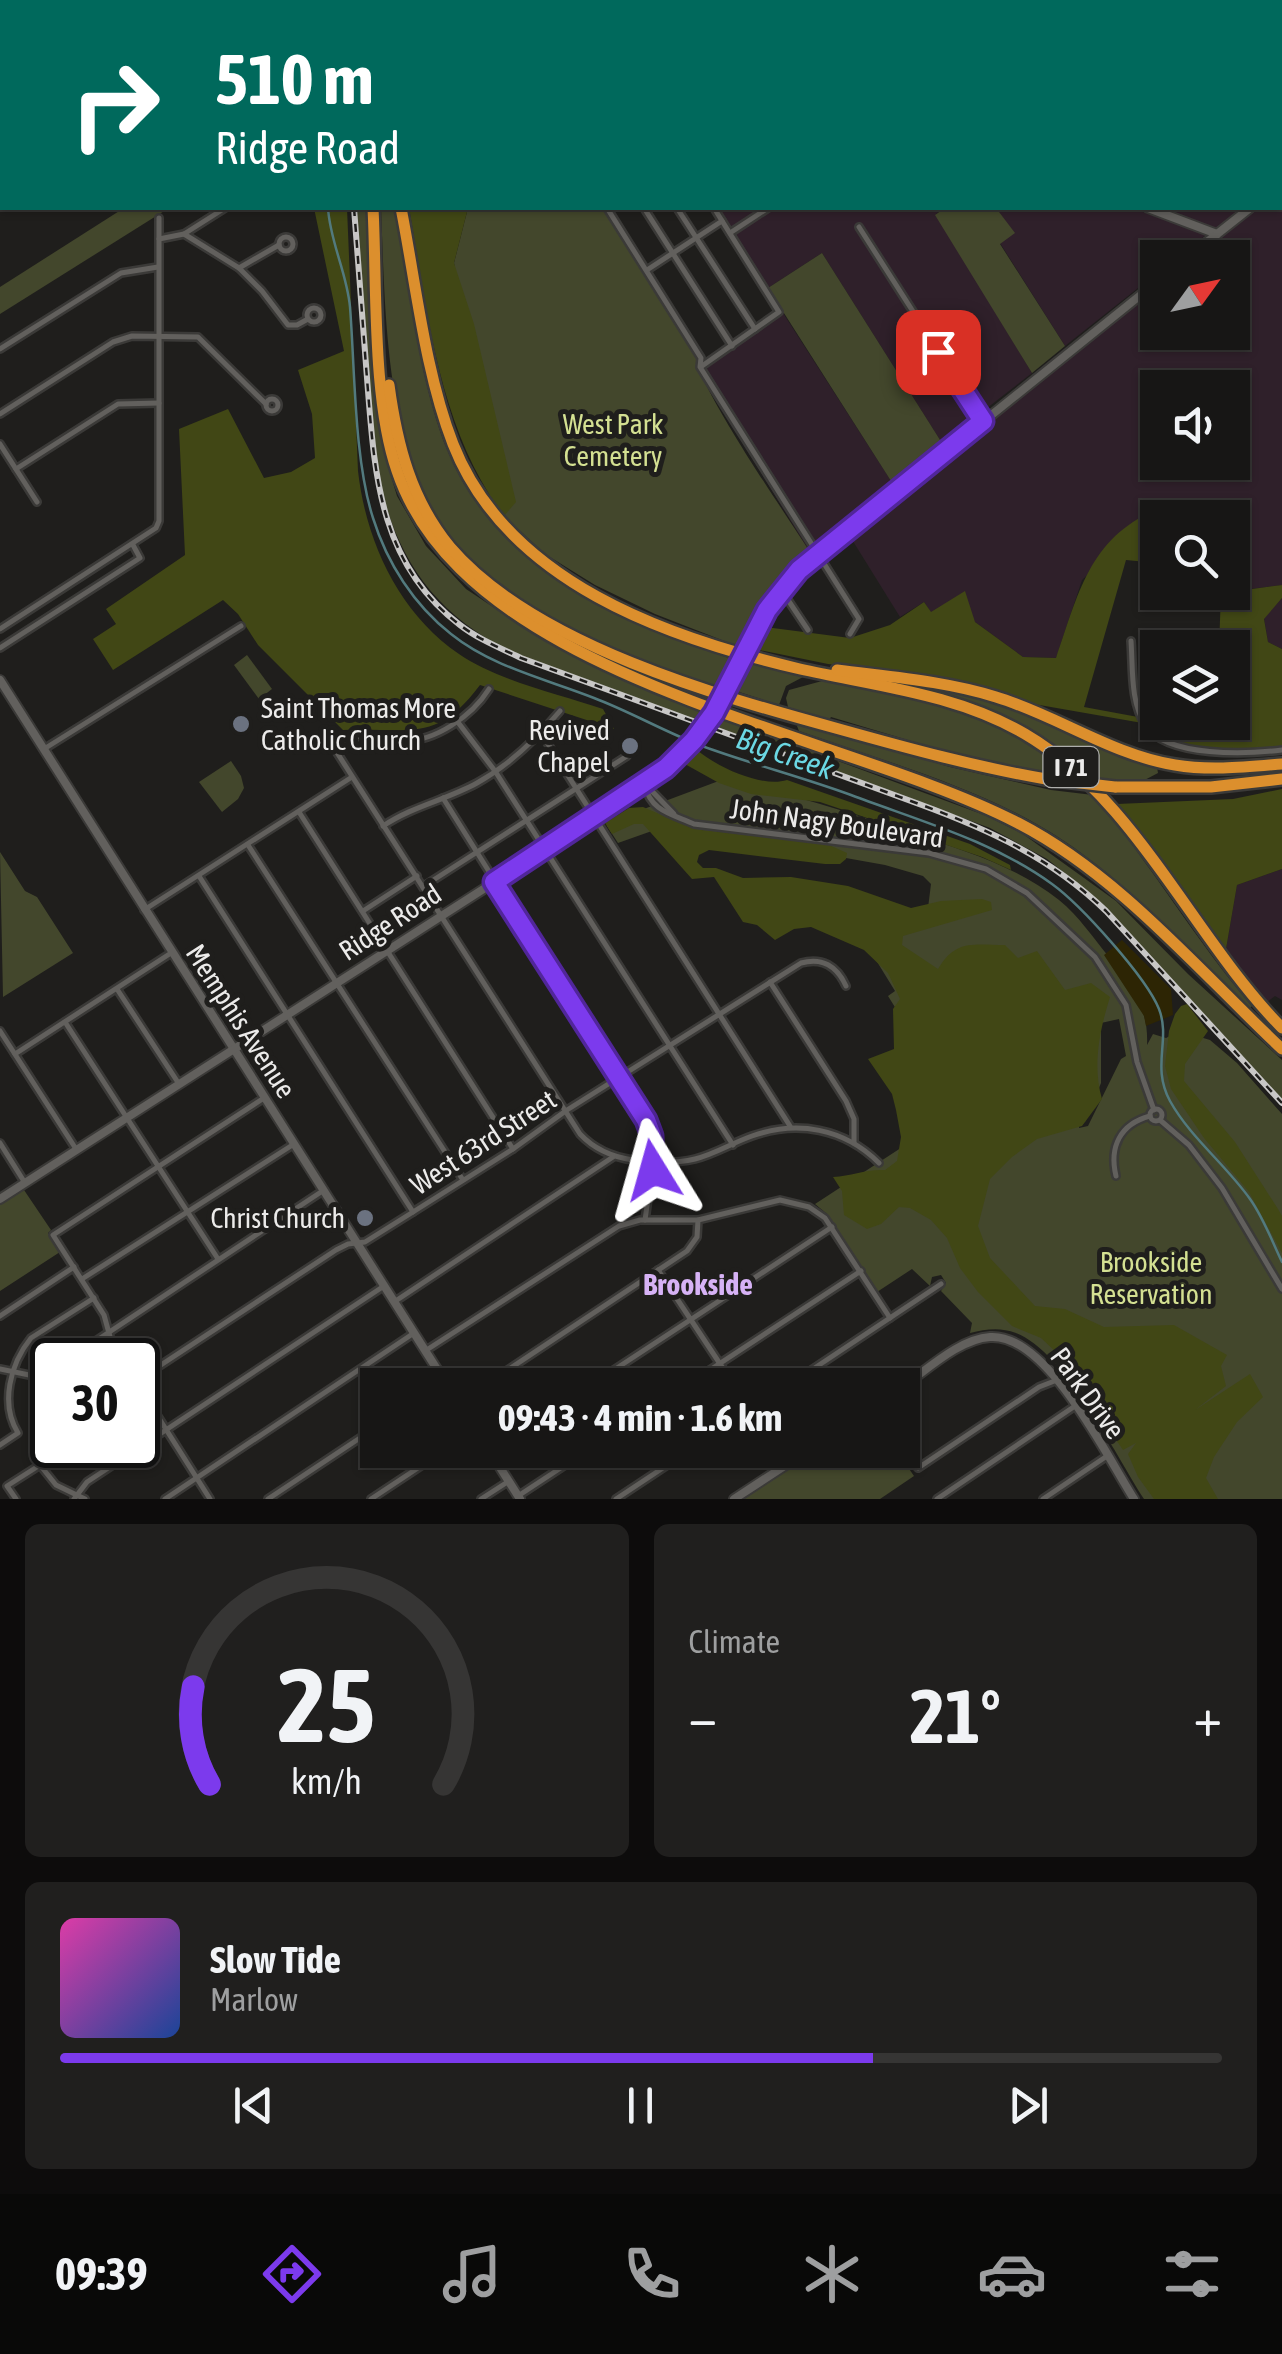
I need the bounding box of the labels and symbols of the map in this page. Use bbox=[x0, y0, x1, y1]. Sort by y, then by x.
north arrow bbox=[1140, 240, 1250, 350]
pin bbox=[896, 310, 981, 395]
park label: West Park Cemetery bbox=[563, 408, 663, 472]
place label: Saint Thomas More Catholic Church bbox=[261, 692, 456, 756]
marker: Saint Thomas More Catholic Church bbox=[230, 713, 252, 735]
place label: Revived Chapel bbox=[528, 714, 611, 778]
water label: Big Creek bbox=[732, 721, 839, 786]
marker: Revived Chapel bbox=[619, 735, 641, 757]
road number: I 71 bbox=[1044, 747, 1098, 787]
street label: John Nagy Boulevard bbox=[728, 792, 946, 854]
street label: Ridge Road bbox=[333, 877, 447, 967]
street label: Memphis Avenue bbox=[180, 938, 302, 1104]
street label: West 63rd Street bbox=[404, 1083, 562, 1201]
position arrow bbox=[601, 1118, 705, 1222]
place label: Christ Church bbox=[210, 1202, 345, 1234]
marker: Christ Church bbox=[354, 1207, 376, 1229]
park label: Brookside Reservation bbox=[1089, 1246, 1213, 1310]
district label: Brookside bbox=[643, 1267, 753, 1301]
speed limit sign: 30 bbox=[30, 1338, 160, 1468]
street label: Park Drive bbox=[1044, 1341, 1132, 1445]

